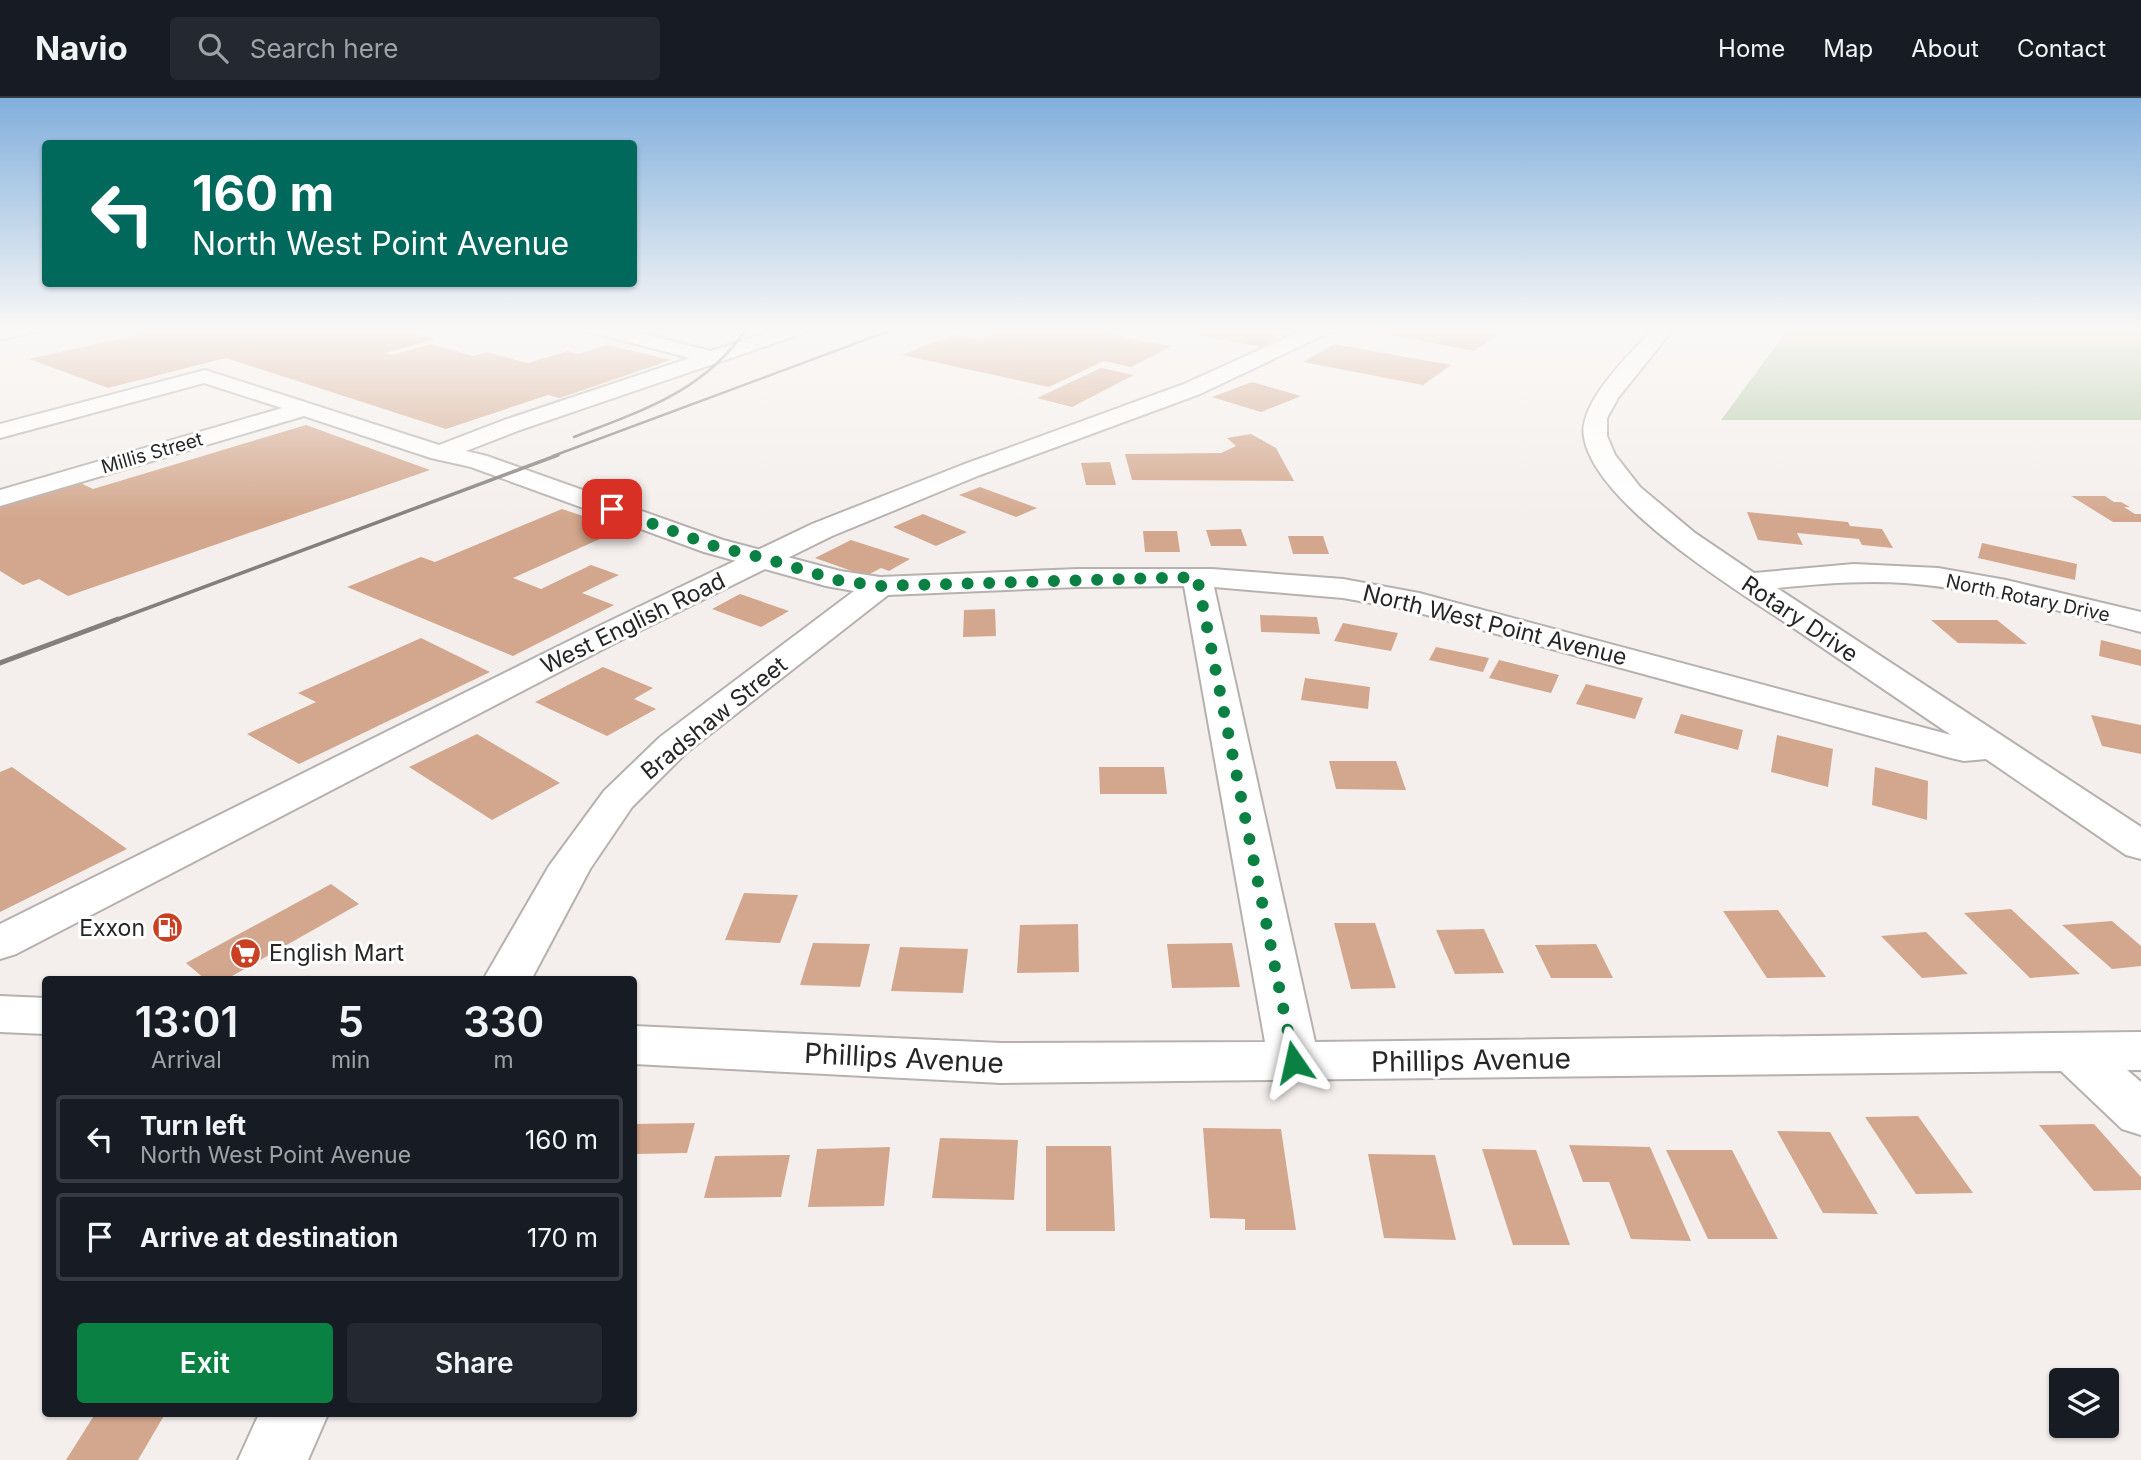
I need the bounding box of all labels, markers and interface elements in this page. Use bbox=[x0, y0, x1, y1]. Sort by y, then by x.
search box bbox=[170, 17, 660, 80]
text: Navio bbox=[35, 28, 128, 68]
icon: search bbox=[194, 29, 232, 67]
text: Search here bbox=[250, 33, 398, 64]
text: Home bbox=[1718, 34, 1785, 63]
text: Map bbox=[1823, 34, 1873, 63]
text: About bbox=[1911, 34, 1979, 63]
text: Contact bbox=[2017, 34, 2106, 63]
text: 160 m bbox=[192, 164, 334, 223]
icon: left bbox=[77, 168, 168, 259]
text: North West Point Avenue bbox=[192, 224, 569, 263]
street label: Millis Street bbox=[99, 428, 205, 478]
pin bbox=[582, 479, 642, 539]
icon: arrive bbox=[593, 490, 631, 528]
street label: West English Road bbox=[536, 566, 730, 680]
street label: North Rotary Drive bbox=[1944, 569, 2112, 627]
street label: Rotary Drive bbox=[1737, 570, 1863, 668]
street label: North West Point Avenue bbox=[1360, 579, 1630, 671]
street label: Bradshaw Street bbox=[635, 650, 793, 785]
fuel station icon: Exxon bbox=[151, 911, 185, 945]
place label: Exxon bbox=[79, 914, 145, 942]
supermarket icon: English Mart bbox=[229, 936, 263, 970]
place label: English Mart bbox=[269, 939, 405, 967]
text: 13:01 bbox=[135, 996, 238, 1047]
text: 5 bbox=[337, 996, 364, 1047]
text: 330 bbox=[463, 996, 544, 1047]
position arrow bbox=[1257, 1025, 1331, 1099]
street label: Phillips Avenue bbox=[803, 1036, 1005, 1080]
street label: Phillips Avenue bbox=[1371, 1041, 1571, 1079]
text: Arrival bbox=[151, 1046, 222, 1074]
text: min bbox=[331, 1046, 370, 1074]
text: m bbox=[494, 1046, 514, 1074]
text: Turn left bbox=[140, 1110, 246, 1141]
icon: left bbox=[81, 1120, 119, 1158]
text: 160 m bbox=[525, 1124, 598, 1155]
text: North West Point Avenue bbox=[140, 1141, 411, 1169]
icon: arrive bbox=[81, 1218, 119, 1256]
text: Arrive at destination bbox=[140, 1222, 399, 1253]
text: 170 m bbox=[527, 1222, 598, 1253]
button: Exit bbox=[77, 1323, 333, 1403]
button: Share bbox=[347, 1323, 602, 1403]
map controls bbox=[2049, 1368, 2119, 1438]
button: layers bbox=[2049, 1368, 2119, 1438]

